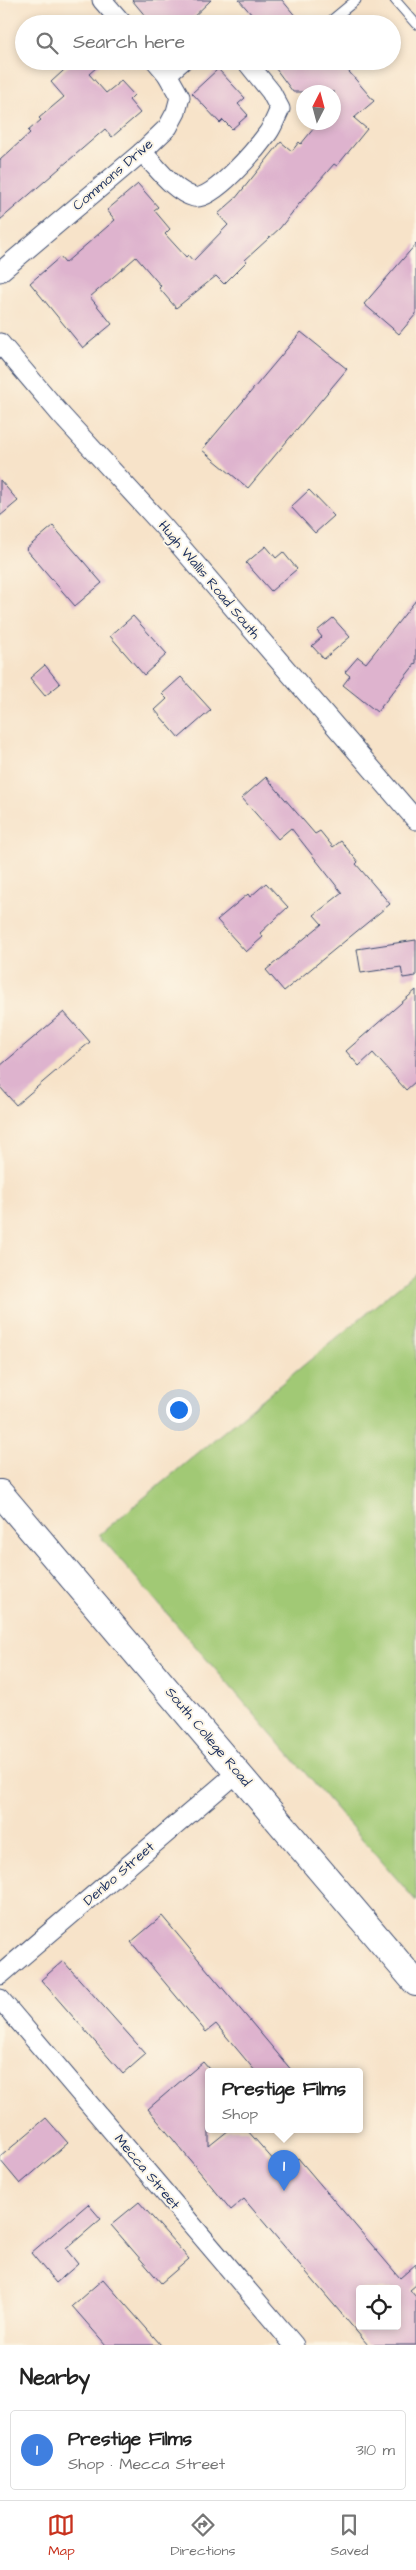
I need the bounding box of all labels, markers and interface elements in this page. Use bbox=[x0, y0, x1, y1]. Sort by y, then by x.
search box bbox=[15, 15, 401, 70]
icon: search bbox=[33, 29, 61, 57]
text: Search here bbox=[73, 29, 185, 56]
north arrow bbox=[296, 85, 341, 130]
street label: Commons Drive bbox=[68, 134, 158, 216]
street label: Hugh Wallis Road South bbox=[153, 516, 265, 644]
your location bbox=[166, 1397, 192, 1423]
street label: South College Road bbox=[160, 1683, 256, 1791]
street label: Denbo Street bbox=[79, 1837, 159, 1910]
popup bbox=[205, 2068, 363, 2133]
text: Prestige Films bbox=[222, 2076, 346, 2103]
text: Shop bbox=[222, 2103, 258, 2125]
street label: Mecca Street bbox=[110, 2130, 185, 2214]
pin: 1 bbox=[268, 2150, 300, 2191]
map controls bbox=[356, 2285, 401, 2330]
button: locate bbox=[356, 2285, 401, 2330]
text: Nearby bbox=[20, 2363, 90, 2392]
text: Prestige Films bbox=[68, 2426, 192, 2453]
text: 1 bbox=[36, 2439, 38, 2461]
text: 310 m bbox=[356, 2439, 395, 2461]
text: Shop · Mecca Street bbox=[68, 2453, 225, 2475]
tab: Map bbox=[47, 2511, 75, 2561]
tab: Directions bbox=[170, 2511, 235, 2561]
tab: Saved bbox=[330, 2511, 369, 2561]

